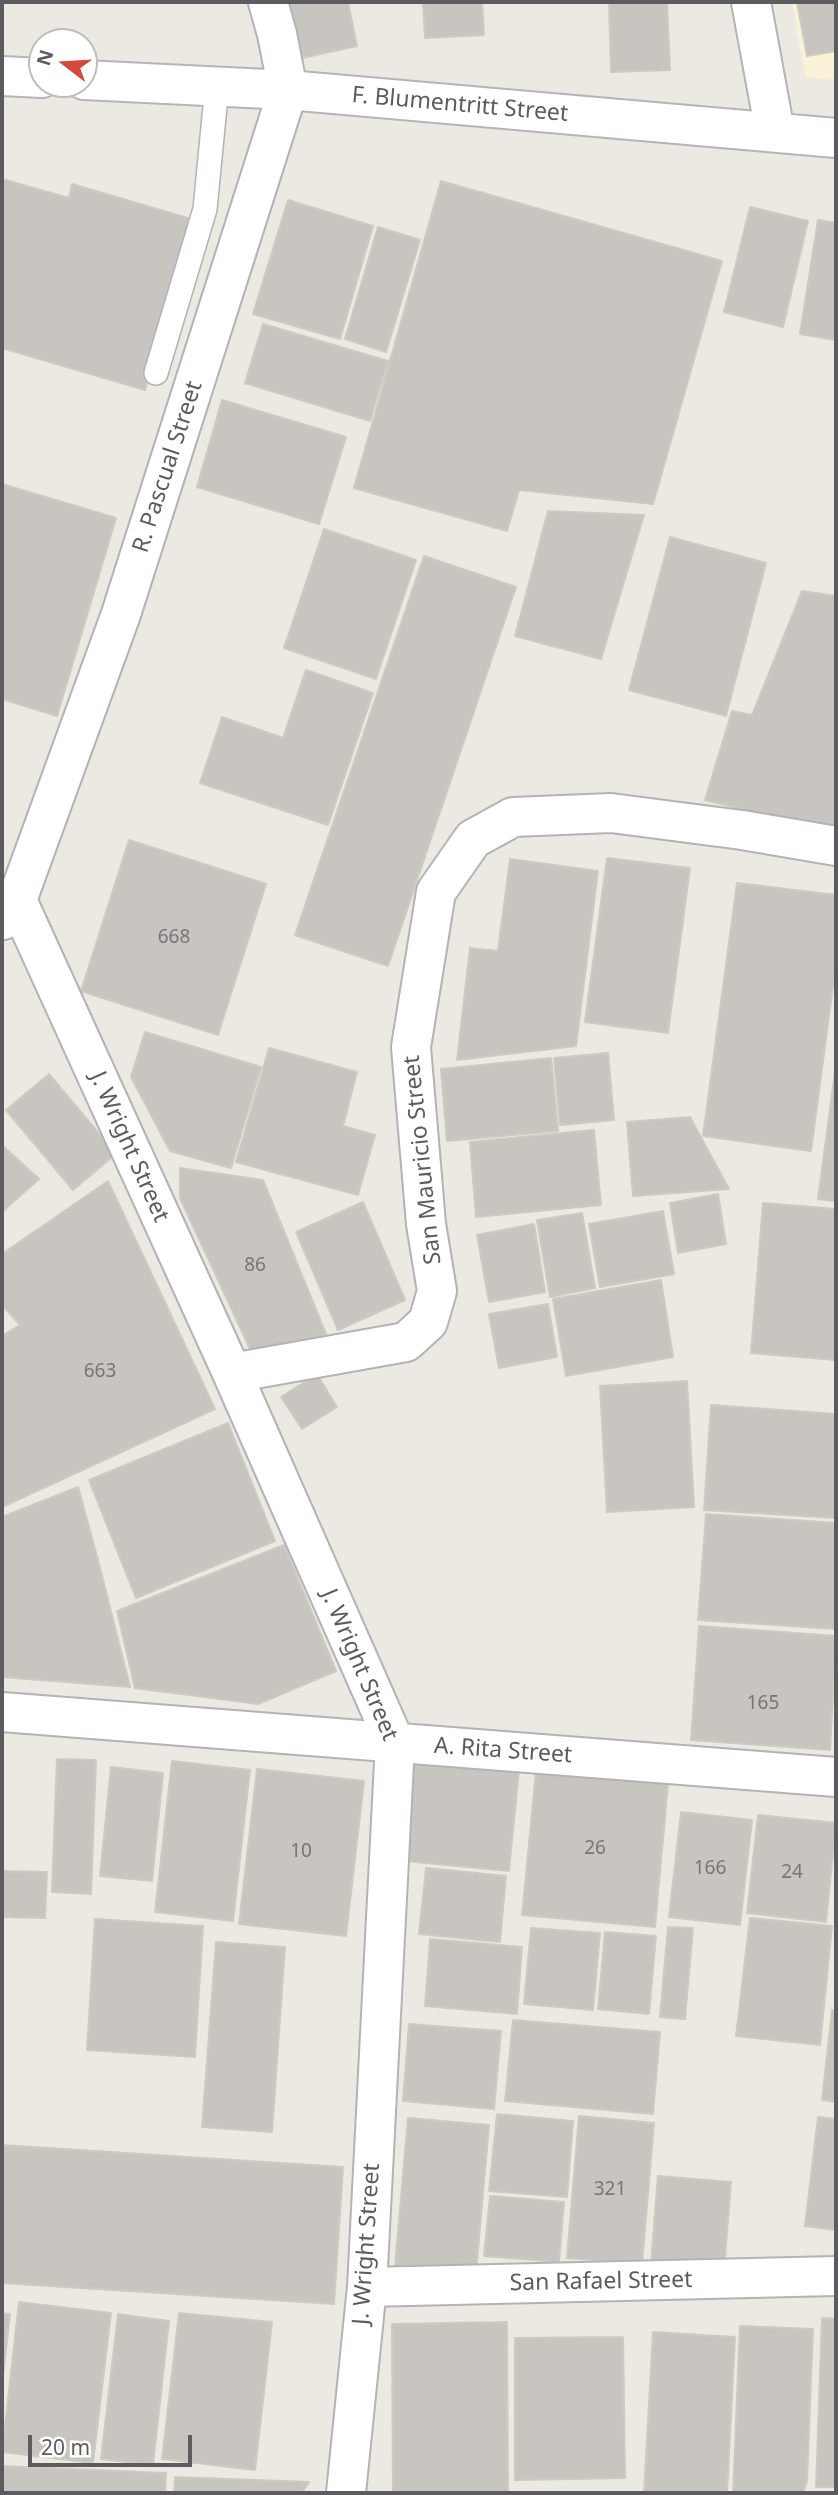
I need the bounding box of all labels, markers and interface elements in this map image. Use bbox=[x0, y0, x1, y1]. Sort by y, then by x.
north arrow bbox=[28, 28, 98, 98]
text: N bbox=[30, 46, 60, 69]
street label: F. Blumentritt Street bbox=[351, 82, 569, 128]
street label: R. Pascual Street bbox=[127, 378, 209, 556]
house number: 668 bbox=[158, 927, 190, 949]
street label: San Mauricio Street bbox=[398, 1054, 448, 1266]
street label: J. Wright Street bbox=[83, 1067, 175, 1227]
house number: 86 bbox=[244, 1255, 266, 1277]
house number: 663 bbox=[84, 1361, 116, 1383]
street label: J. Wright Street bbox=[315, 1585, 403, 1745]
house number: 165 bbox=[747, 1693, 779, 1715]
street label: A. Rita Street bbox=[433, 1732, 573, 1770]
house number: 26 bbox=[584, 1838, 606, 1860]
house number: 10 bbox=[290, 1841, 312, 1863]
house number: 166 bbox=[694, 1858, 726, 1880]
house number: 24 bbox=[781, 1862, 803, 1884]
street label: J. Wright Street bbox=[348, 2162, 386, 2326]
house number: 321 bbox=[594, 2179, 626, 2201]
street label: San Rafael Street bbox=[509, 2267, 693, 2297]
scale bar bbox=[32, 2422, 196, 2466]
text: 20 m bbox=[41, 2433, 90, 2461]

